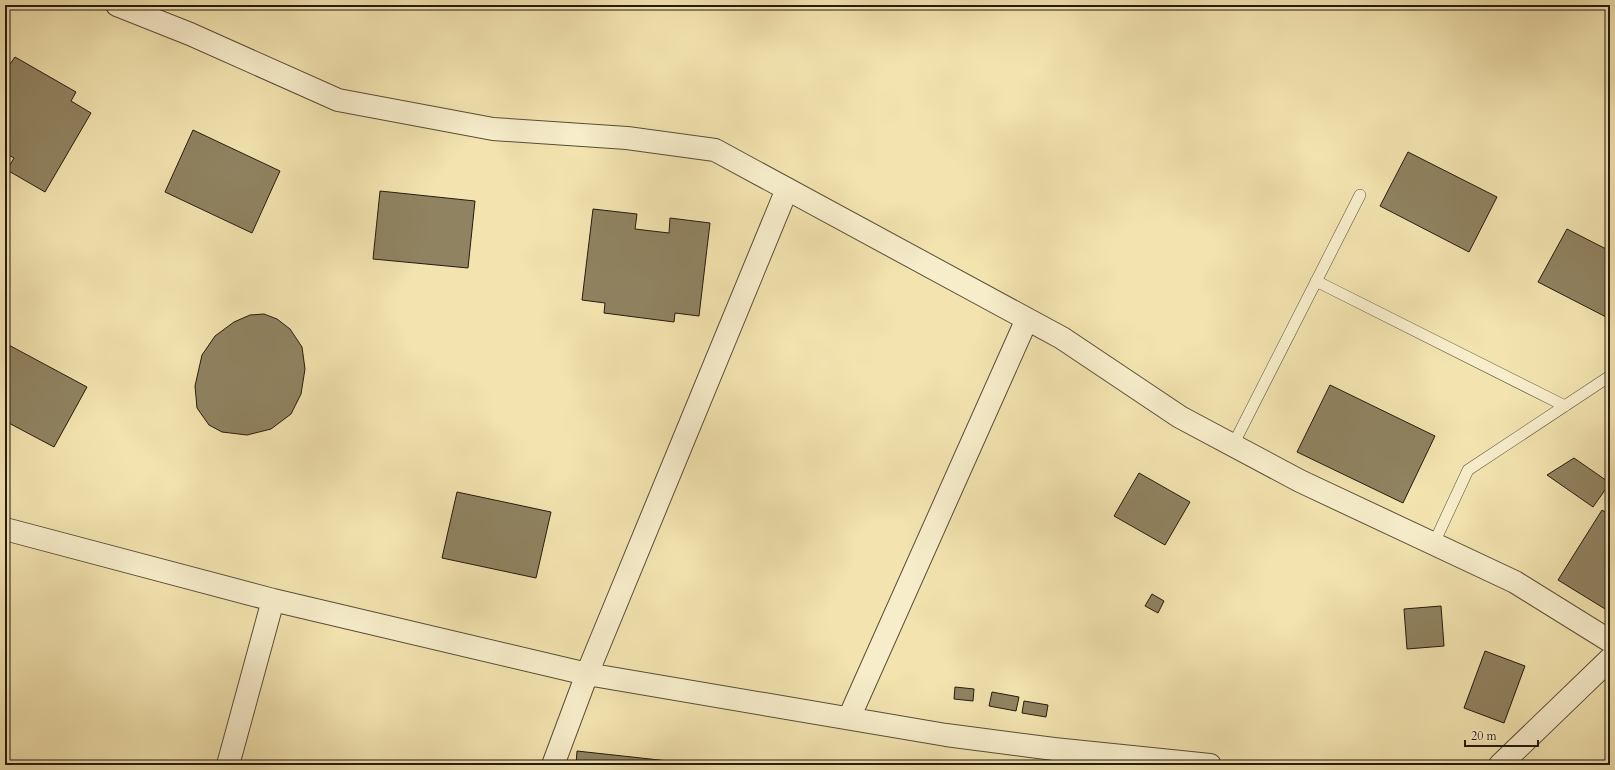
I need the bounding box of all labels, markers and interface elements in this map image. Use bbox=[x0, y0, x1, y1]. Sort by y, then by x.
scale bar bbox=[1465, 722, 1538, 748]
text: 20 m bbox=[1471, 728, 1498, 744]

